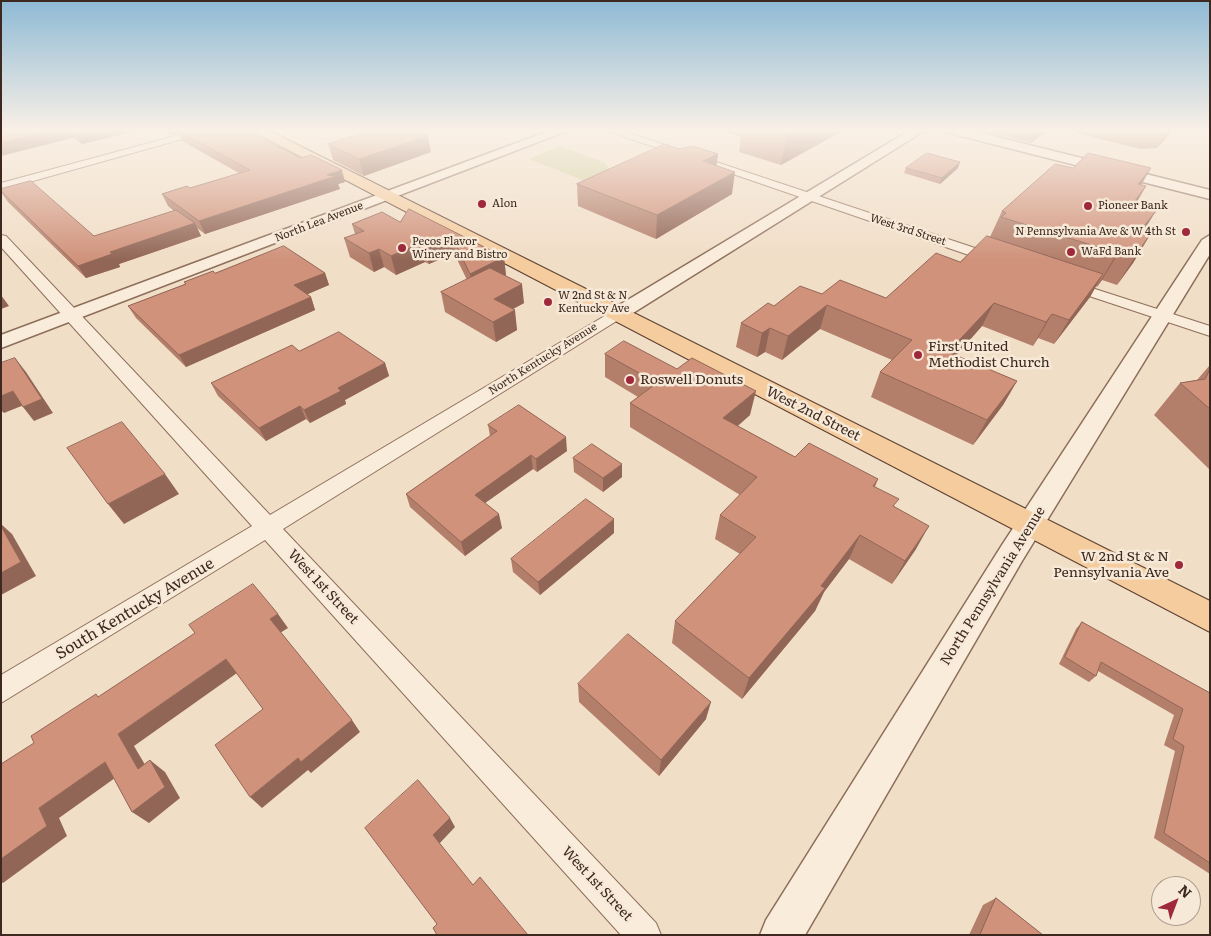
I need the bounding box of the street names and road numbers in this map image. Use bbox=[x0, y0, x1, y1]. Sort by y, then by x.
street label: North Lea Avenue bbox=[273, 199, 365, 245]
street label: West 3rd Street bbox=[868, 211, 948, 249]
street label: North Kentucky Avenue bbox=[486, 320, 600, 398]
street label: West 2nd Street bbox=[763, 383, 863, 445]
street label: North Pennsylvania Avenue bbox=[937, 503, 1049, 669]
street label: West 1st Street bbox=[284, 546, 362, 628]
street label: South Kentucky Avenue bbox=[52, 554, 218, 664]
street label: West 1st Street bbox=[558, 843, 636, 925]

